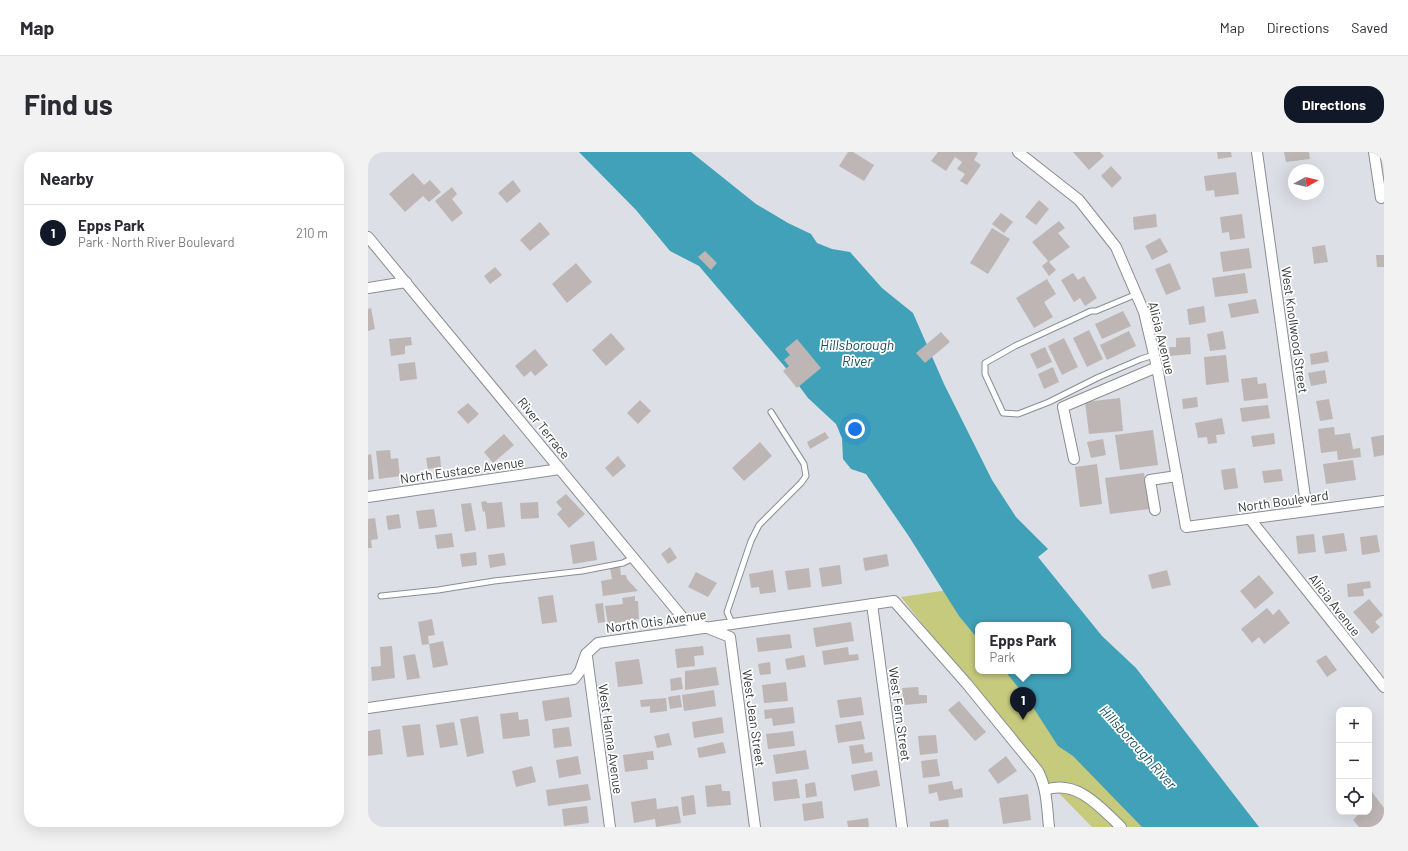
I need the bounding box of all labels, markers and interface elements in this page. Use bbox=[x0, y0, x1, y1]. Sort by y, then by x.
text: Map bbox=[20, 16, 54, 39]
text: Map bbox=[1220, 19, 1245, 36]
text: Directions bbox=[1267, 19, 1329, 36]
text: Saved bbox=[1351, 19, 1388, 36]
button: Directions bbox=[1284, 86, 1384, 123]
text: Find us bbox=[24, 87, 113, 121]
north arrow bbox=[1288, 164, 1324, 200]
text: Nearby bbox=[40, 168, 94, 188]
text: Epps Park bbox=[78, 216, 145, 234]
text: 1 bbox=[51, 225, 55, 241]
text: 210 m bbox=[296, 225, 328, 241]
text: Park · North River Boulevard bbox=[78, 234, 234, 250]
street label: West Knollwood Street bbox=[1278, 266, 1312, 394]
street label: Alicia Avenue bbox=[1145, 300, 1179, 376]
water label: Hillsborough River bbox=[820, 336, 894, 369]
street label: River Terrace bbox=[514, 394, 574, 462]
your location bbox=[845, 419, 865, 439]
street label: North Eustace Avenue bbox=[399, 453, 525, 487]
street label: North Boulevard bbox=[1237, 487, 1329, 515]
street label: Alicia Avenue bbox=[1306, 571, 1364, 639]
street label: North Otis Avenue bbox=[605, 606, 707, 636]
popup bbox=[975, 622, 1071, 674]
text: Epps Park bbox=[990, 631, 1056, 649]
text: Park bbox=[990, 649, 1015, 665]
street label: West Fern Street bbox=[885, 666, 915, 762]
street label: West Jean Street bbox=[739, 669, 769, 767]
street label: West Hanna Avenue bbox=[595, 683, 627, 795]
pin: 1 bbox=[1010, 687, 1036, 720]
water label: Hillsborough River bbox=[1096, 701, 1181, 793]
map controls bbox=[1336, 707, 1372, 815]
button: + bbox=[1336, 707, 1372, 743]
button: − bbox=[1336, 743, 1372, 779]
button: locate bbox=[1336, 779, 1372, 815]

